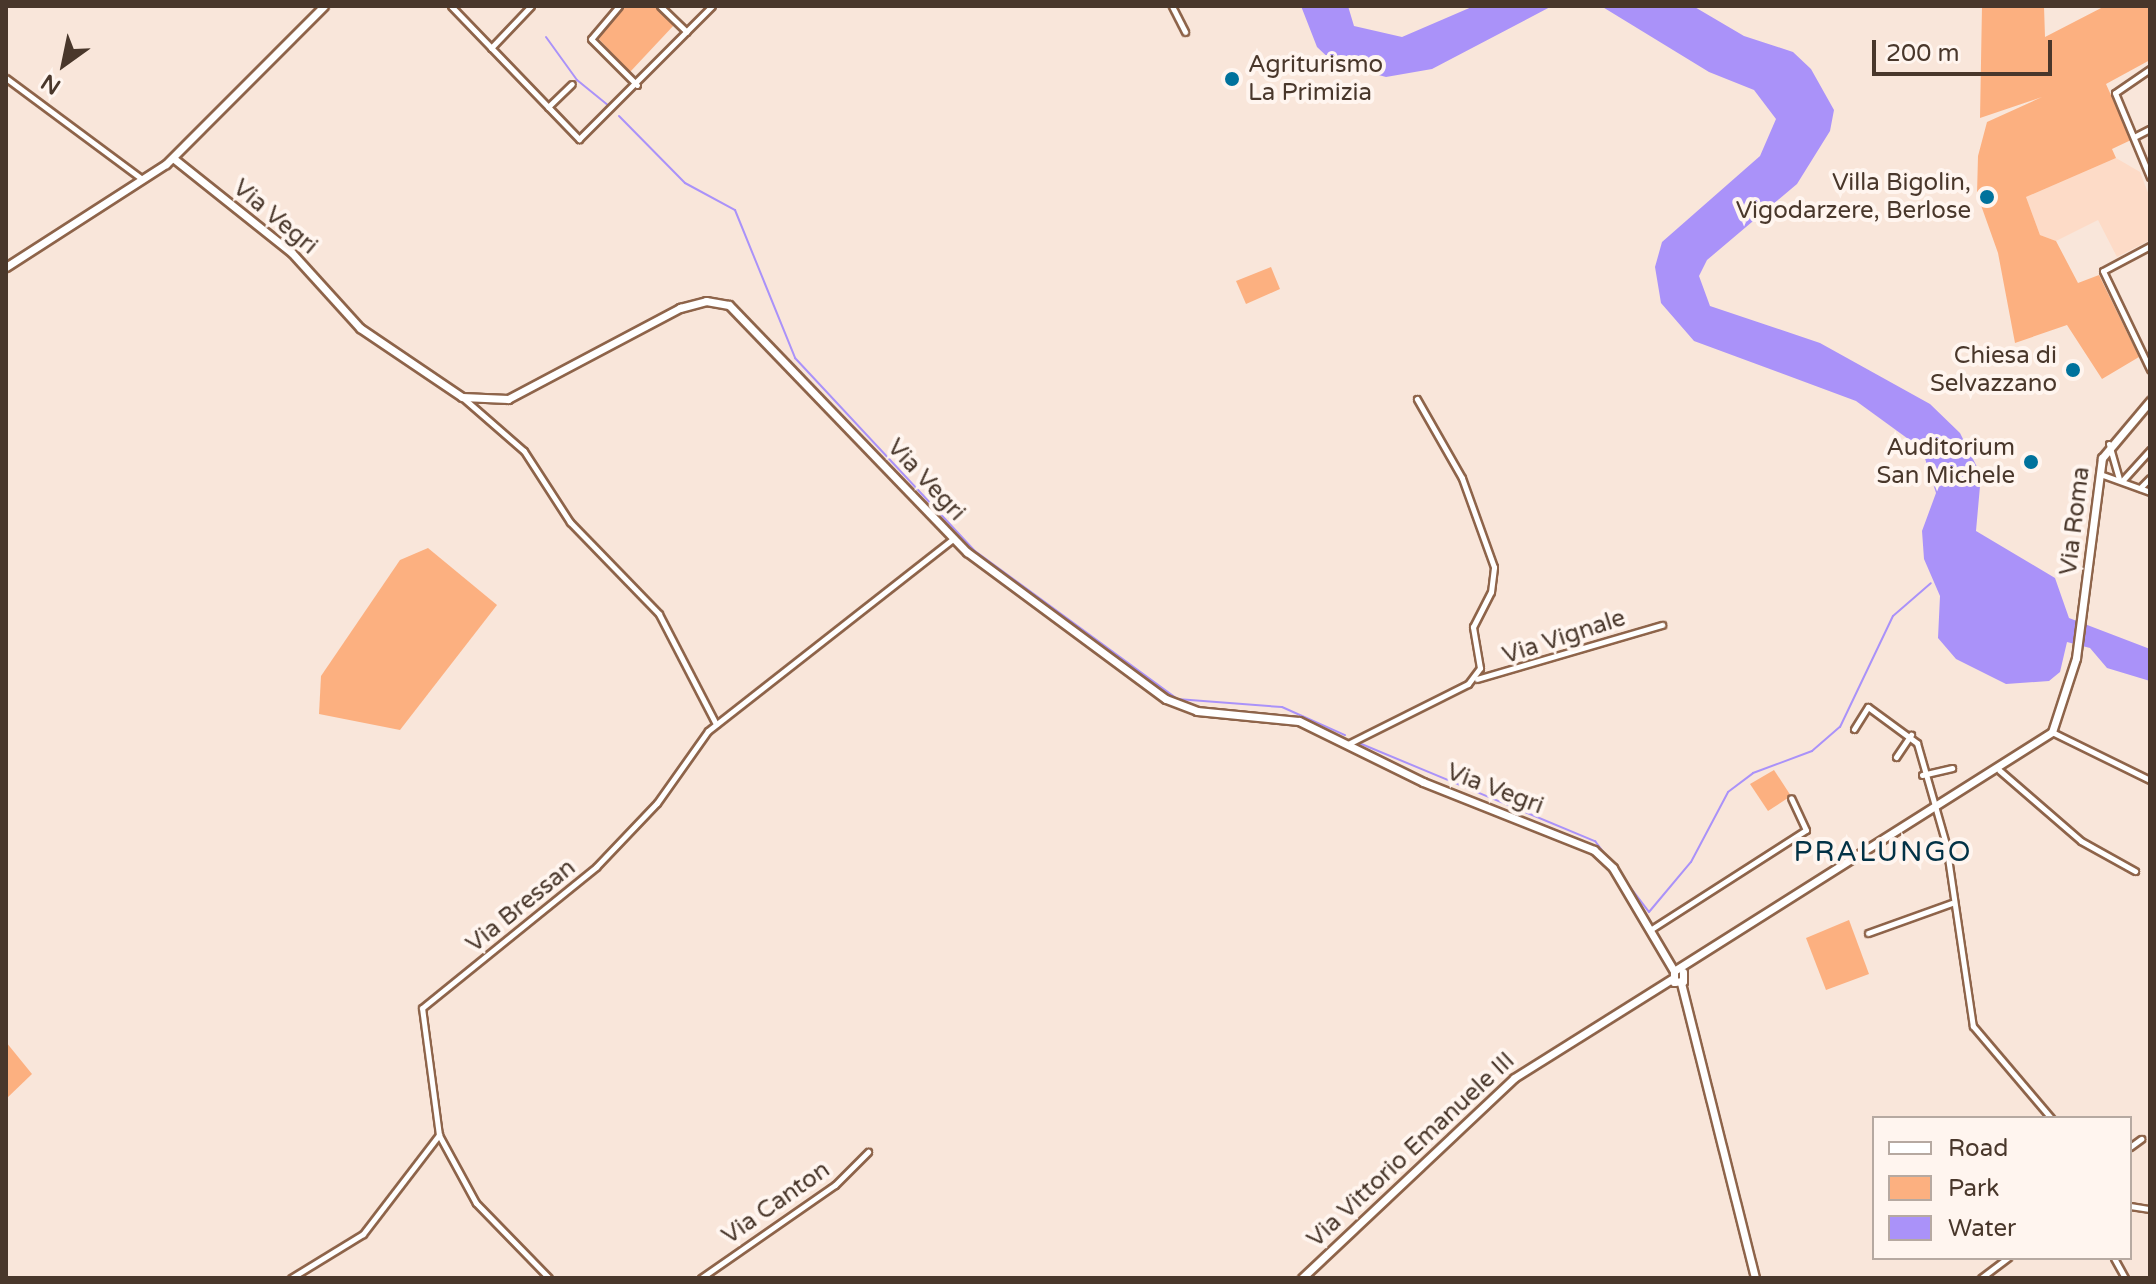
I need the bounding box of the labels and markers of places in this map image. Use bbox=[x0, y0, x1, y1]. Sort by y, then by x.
place label: Agriturismo La Primizia bbox=[1248, 51, 1383, 107]
marker: Agriturismo La Primizia bbox=[1223, 70, 1241, 88]
place label: Villa Bigolin, Vigodarzere, Berlose bbox=[1736, 169, 1971, 225]
marker: Villa Bigolin, Vigodarzere, Berlose bbox=[1978, 188, 1996, 206]
place label: Chiesa di Selvazzano bbox=[1930, 342, 2057, 398]
marker: Chiesa di Selvazzano bbox=[2064, 361, 2082, 379]
place label: Auditorium San Michele bbox=[1876, 434, 2015, 490]
marker: Auditorium San Michele bbox=[2022, 453, 2040, 471]

